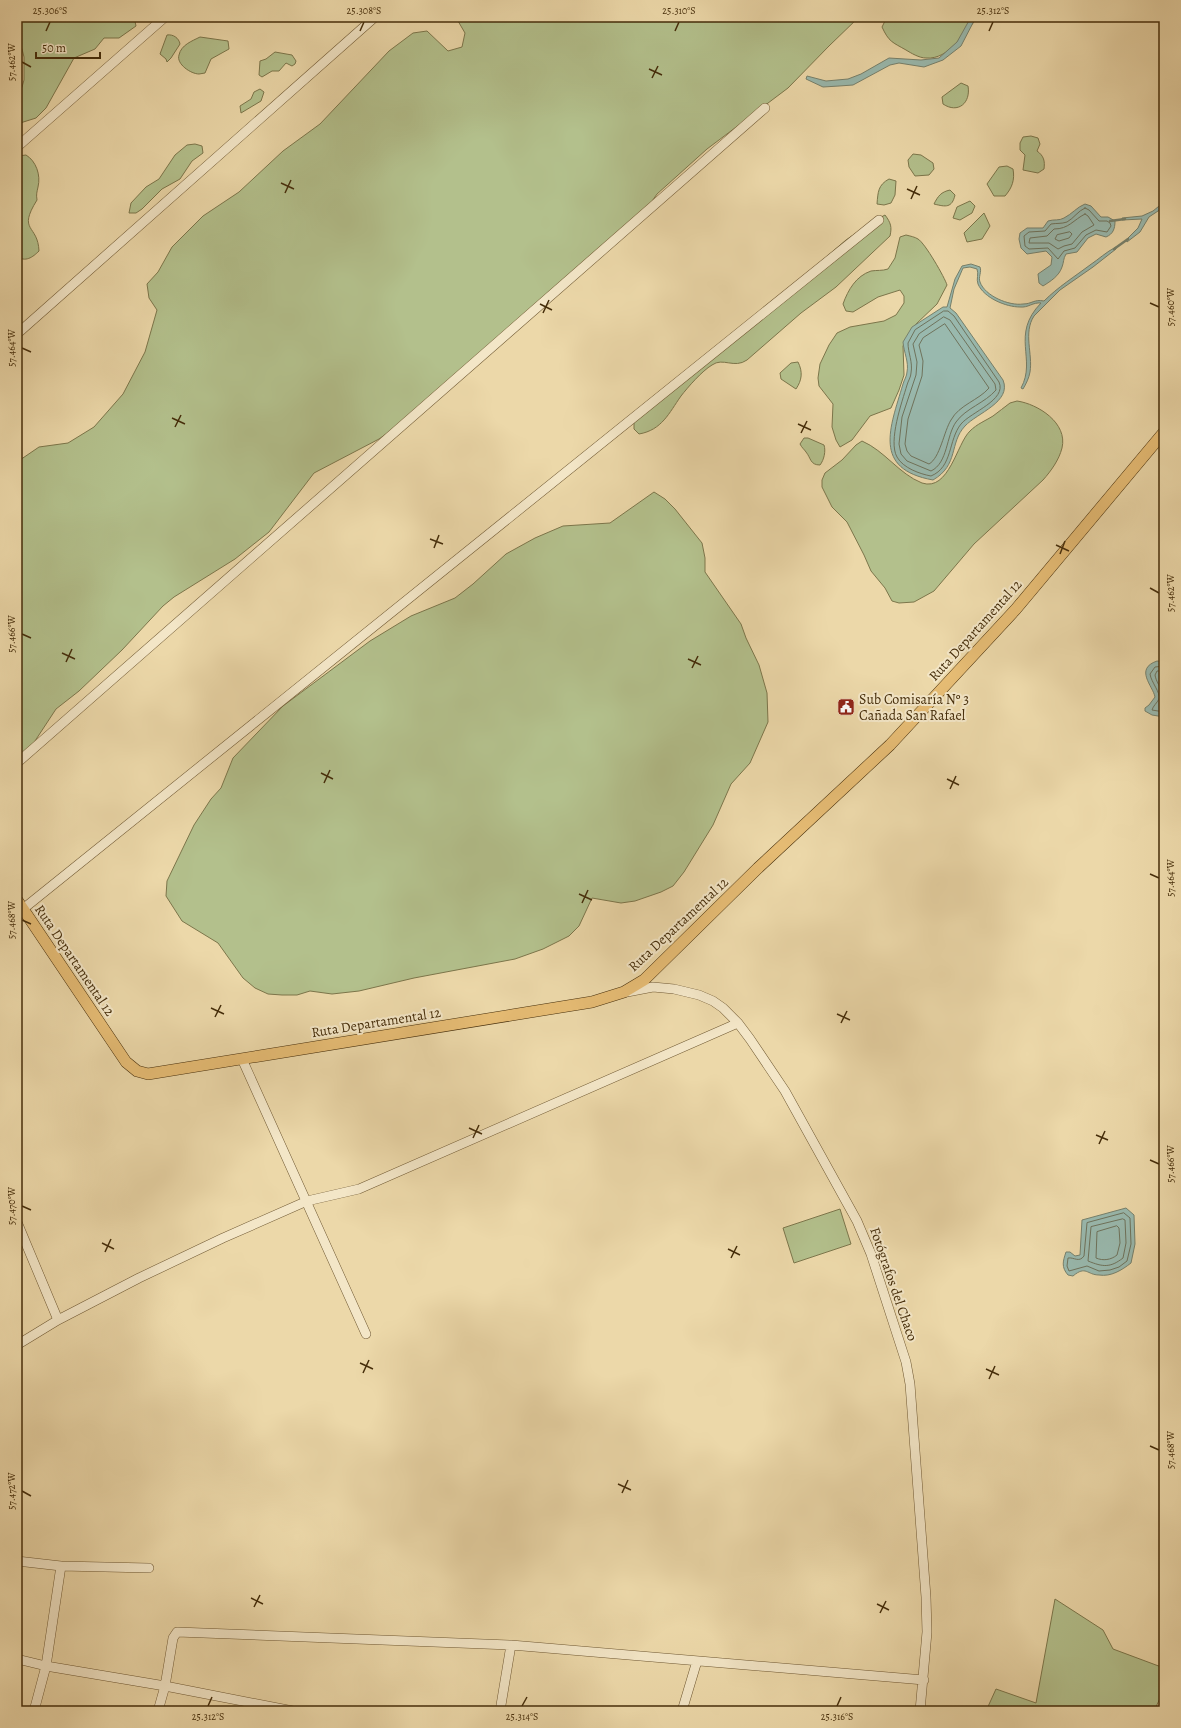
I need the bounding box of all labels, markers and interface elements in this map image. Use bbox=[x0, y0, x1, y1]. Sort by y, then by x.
text: 25.306°S bbox=[33, 4, 67, 17]
text: 25.308°S bbox=[347, 4, 381, 17]
text: 25.310°S bbox=[662, 4, 696, 17]
text: 25.312°S bbox=[977, 4, 1009, 17]
scale bar bbox=[36, 34, 100, 60]
text: 50 m bbox=[42, 40, 66, 56]
text: 57.462°W bbox=[5, 42, 18, 81]
text: 57.460°W bbox=[1164, 287, 1177, 326]
text: 57.464°W bbox=[5, 329, 18, 367]
text: 57.462°W bbox=[1164, 573, 1177, 612]
street label: Ruta Departamental 12 bbox=[925, 575, 1026, 685]
text: 57.466°W bbox=[5, 614, 18, 653]
place label: Sub Comisaría Nº 3 Cañada San Rafael bbox=[859, 690, 969, 725]
public building icon: Sub Comisaría Nº 3 Cañada San Rafael bbox=[836, 697, 856, 717]
text: 57.464°W bbox=[1164, 859, 1177, 897]
street label: Ruta Departamental 12 bbox=[624, 873, 733, 976]
text: 57.468°W bbox=[5, 900, 18, 939]
street label: Ruta Departamental 12 bbox=[30, 901, 119, 1020]
street label: Ruta Departamental 12 bbox=[310, 1003, 442, 1042]
text: 57.466°W bbox=[1164, 1144, 1177, 1183]
text: 57.470°W bbox=[5, 1186, 18, 1225]
street label: Fotógrafos del Chaco bbox=[865, 1225, 922, 1344]
text: 57.468°W bbox=[1164, 1430, 1177, 1469]
text: 57.472°W bbox=[5, 1472, 18, 1510]
text: 25.312°S bbox=[192, 1710, 224, 1723]
text: 25.314°S bbox=[506, 1710, 538, 1723]
text: 25.316°S bbox=[821, 1710, 853, 1723]

